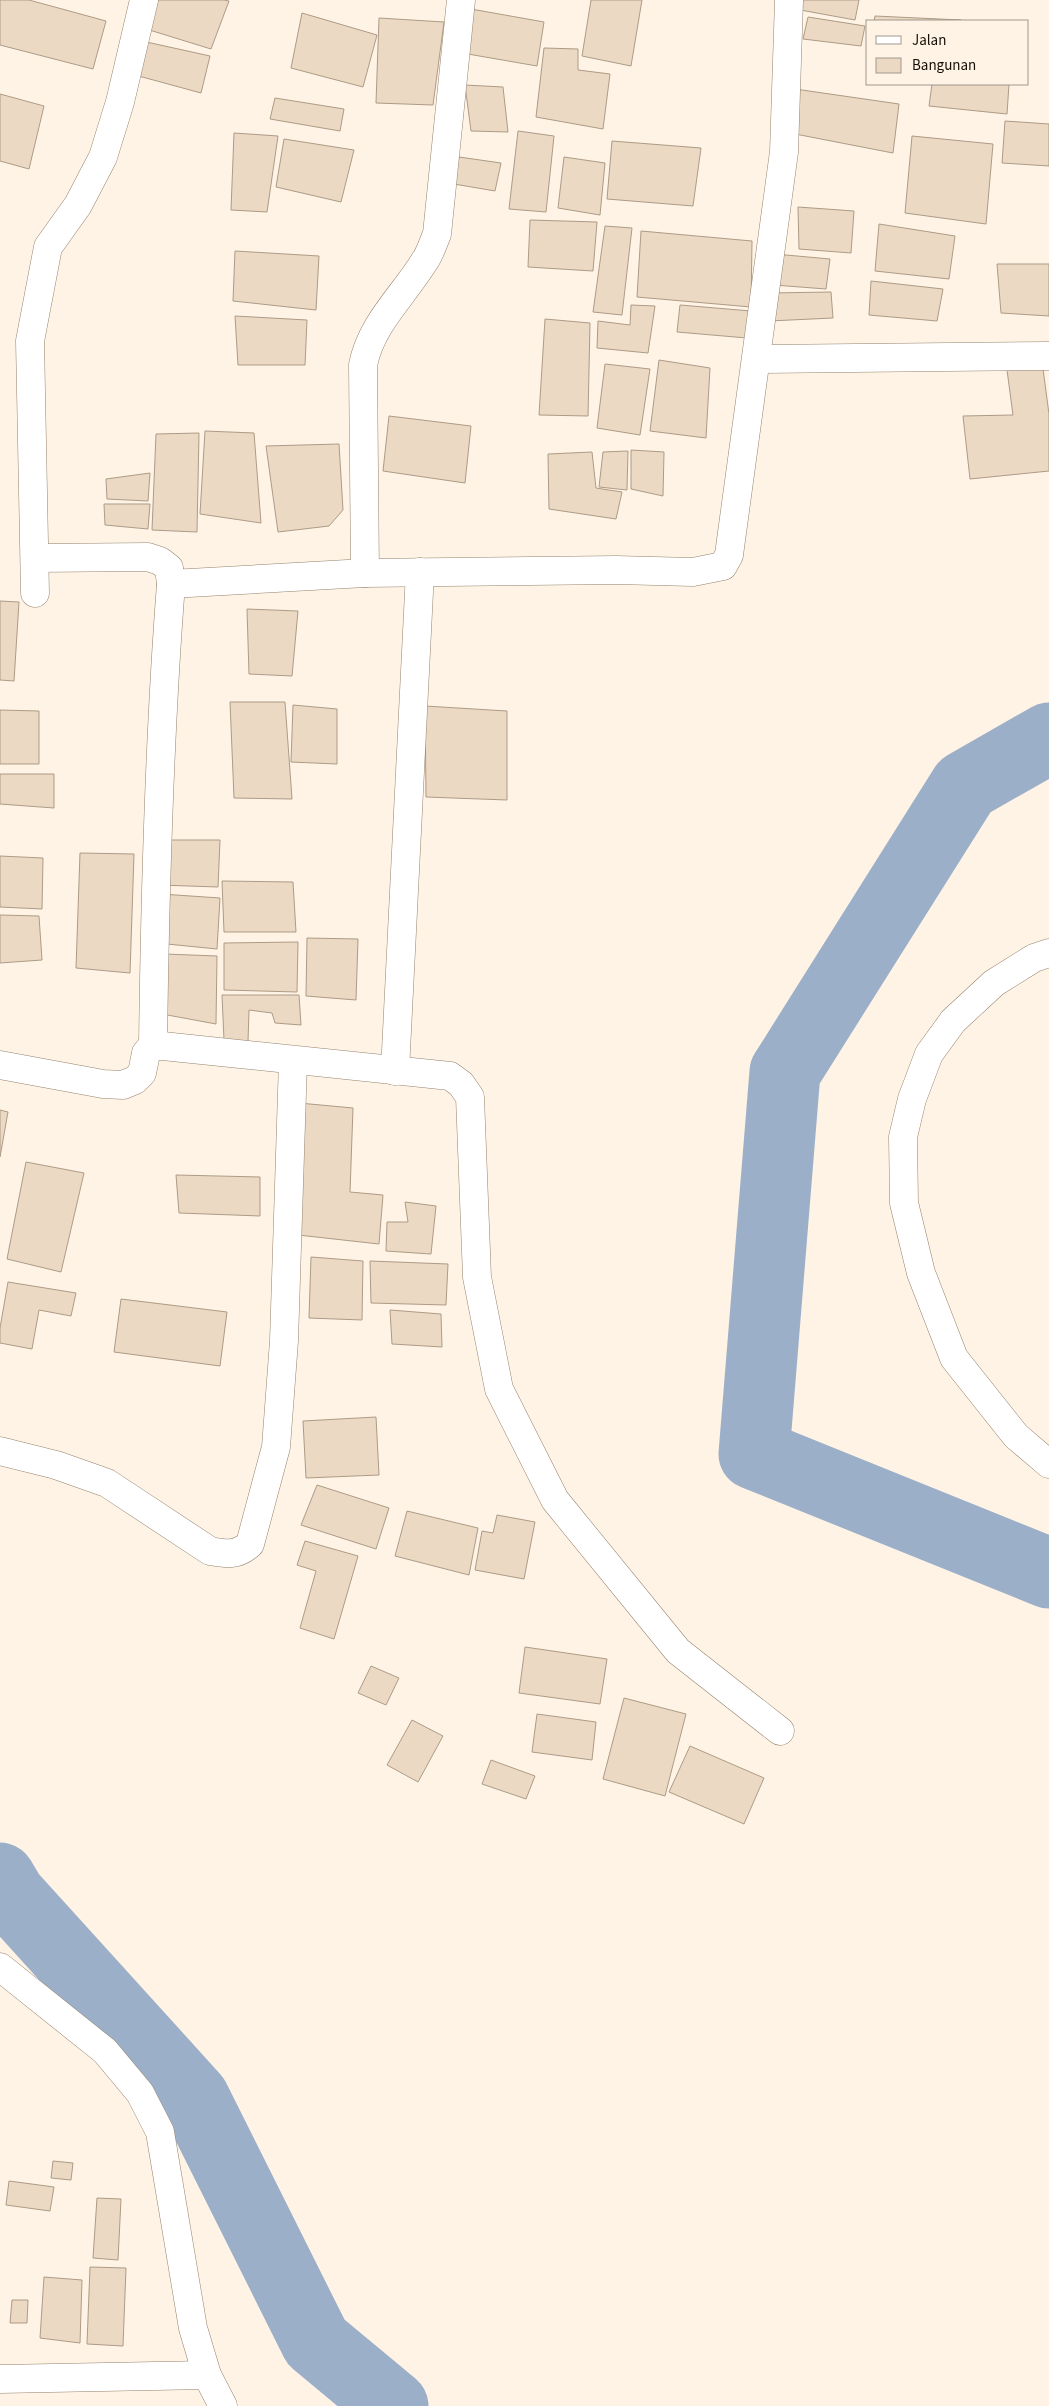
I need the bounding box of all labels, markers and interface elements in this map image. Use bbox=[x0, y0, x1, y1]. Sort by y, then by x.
legend bbox=[866, 20, 1029, 85]
text: Jalan bbox=[912, 30, 946, 51]
text: Bangunan bbox=[912, 55, 976, 76]

